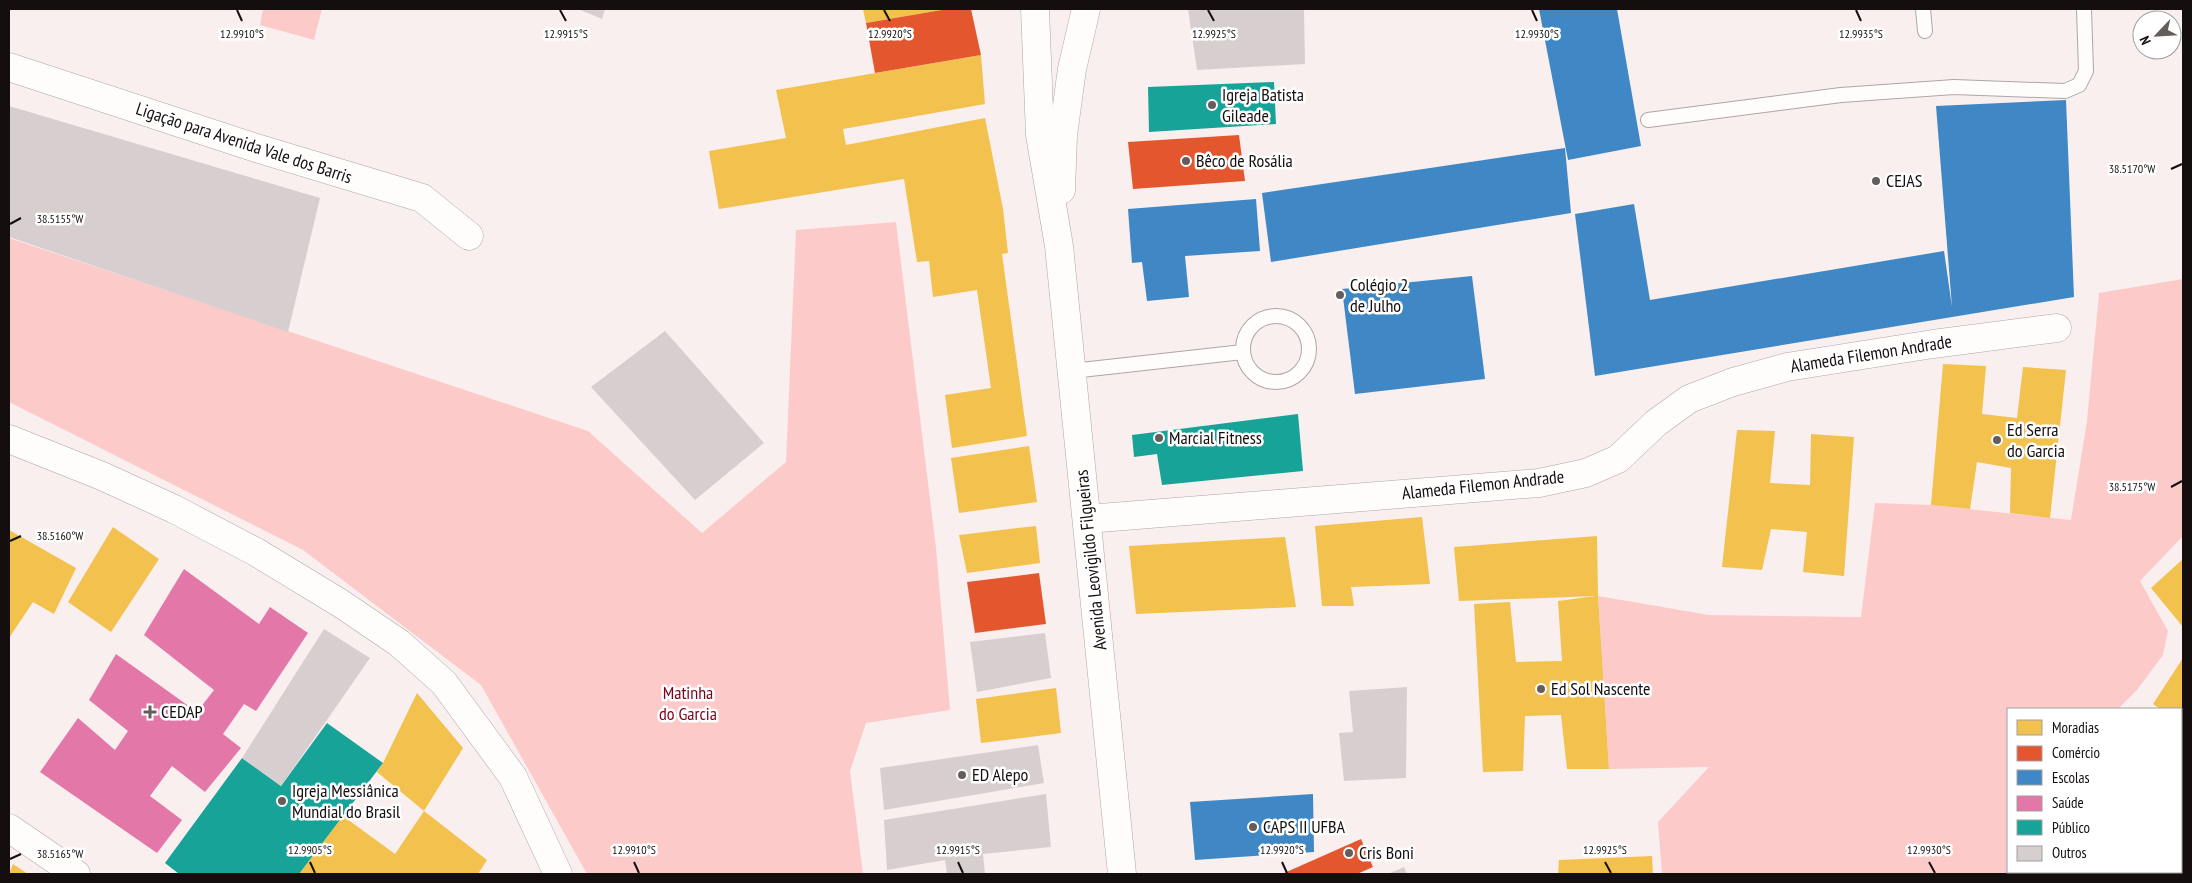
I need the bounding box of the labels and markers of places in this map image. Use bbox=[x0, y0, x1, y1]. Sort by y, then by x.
place label: Igreja Batista Gileade bbox=[1222, 83, 1304, 127]
marker: Igreja Batista Gileade bbox=[1206, 99, 1218, 111]
place label: Bêco de Rosália bbox=[1196, 149, 1293, 172]
marker: Bêco de Rosália bbox=[1180, 155, 1192, 167]
place label: CEJAS bbox=[1886, 169, 1923, 192]
marker: CEJAS bbox=[1870, 175, 1882, 187]
place label: Colégio 2 de Julho bbox=[1350, 273, 1408, 317]
marker: Colégio 2 de Julho bbox=[1334, 289, 1346, 301]
place label: Ed Serra do Garcia bbox=[2007, 418, 2065, 462]
place label: Marcial Fitness bbox=[1169, 426, 1262, 449]
marker: Marcial Fitness bbox=[1153, 432, 1165, 444]
marker: Ed Serra do Garcia bbox=[1991, 434, 2003, 446]
place label: Ed Sol Nascente bbox=[1551, 677, 1650, 700]
marker: Ed Sol Nascente bbox=[1535, 683, 1547, 695]
place label: CEDAP bbox=[161, 700, 203, 723]
marker: CEDAP bbox=[143, 705, 157, 719]
place label: ED Alepo bbox=[972, 763, 1028, 786]
marker: ED Alepo bbox=[956, 769, 968, 781]
place label: Igreja Messiânica Mundial do Brasil bbox=[292, 779, 401, 823]
marker: Igreja Messiânica Mundial do Brasil bbox=[276, 795, 288, 807]
place label: CAPS II UFBA bbox=[1263, 815, 1345, 838]
marker: CAPS II UFBA bbox=[1247, 821, 1259, 833]
place label: Cris Boni bbox=[1359, 841, 1414, 864]
marker: Cris Boni bbox=[1343, 847, 1355, 859]

